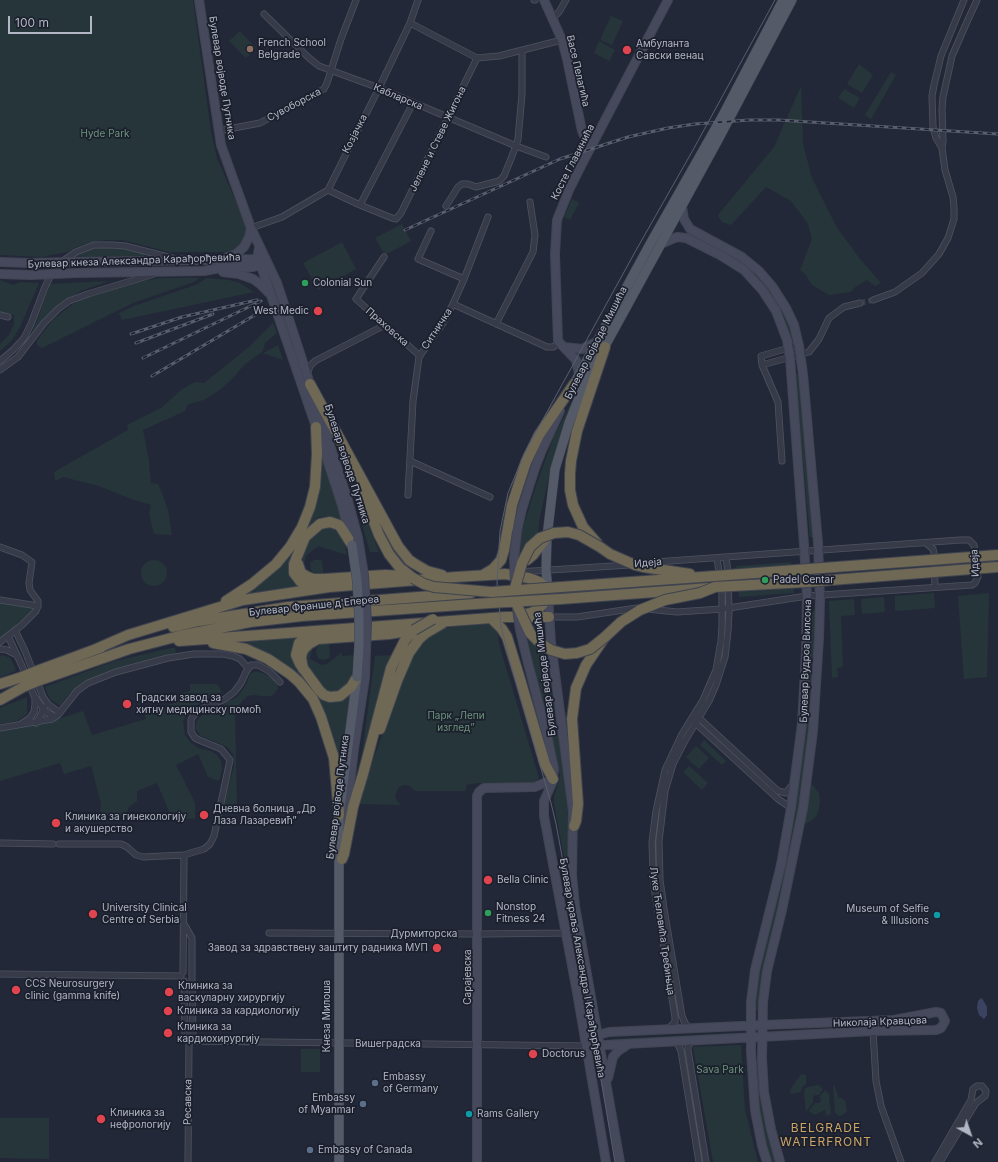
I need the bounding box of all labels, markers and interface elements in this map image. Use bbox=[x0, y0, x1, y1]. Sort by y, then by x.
scale bar bbox=[10, 8, 94, 34]
text: 100 m bbox=[15, 15, 49, 30]
street label: Булевар војводе Путника bbox=[206, 15, 238, 141]
street label: Васе Пелагића bbox=[564, 34, 592, 108]
place label: French School Belgrade bbox=[258, 37, 326, 60]
place label: Амбуланта Савски венац bbox=[636, 38, 703, 62]
marker: French School Belgrade bbox=[245, 44, 255, 54]
marker: Амбуланта Савски венац bbox=[621, 44, 633, 56]
street label: Кабларска bbox=[371, 81, 425, 113]
street label: Јелене и Стеве Жигона bbox=[407, 84, 469, 194]
street label: Сувоборска bbox=[265, 86, 323, 124]
street label: Козјачка bbox=[340, 113, 370, 155]
street label: Косте Главинића bbox=[549, 122, 597, 202]
park label: Hyde Park bbox=[80, 128, 130, 140]
street label: Булевар кнеза Александра Карађорђевића bbox=[27, 251, 241, 271]
place label: Colonial Sun bbox=[313, 277, 372, 289]
marker: Colonial Sun bbox=[300, 278, 310, 288]
street label: Булевар војводе Мишића bbox=[562, 285, 630, 401]
place label: West Medic bbox=[253, 305, 309, 317]
marker: West Medic bbox=[312, 305, 324, 317]
street label: Праховска bbox=[363, 305, 411, 349]
street label: Ситничка bbox=[419, 306, 455, 352]
street label: Булевар војводе Путника bbox=[322, 403, 372, 525]
street label: Идеја bbox=[968, 549, 982, 577]
street label: Идеја bbox=[634, 556, 662, 570]
place label: Padel Centar bbox=[773, 574, 834, 586]
marker: Padel Centar bbox=[760, 575, 770, 585]
street label: Булевар Франше д'Епереа bbox=[248, 593, 380, 619]
street label: Булевар Вудроа Вилсона bbox=[798, 599, 814, 723]
street label: Булевар војводе Мишића bbox=[531, 611, 559, 737]
place label: Градски завод за хитну медицинску помоћ bbox=[136, 692, 261, 716]
marker: Градски завод за хитну медицинску помоћ bbox=[121, 698, 133, 710]
park label: Парк „Лепи изглед” bbox=[427, 710, 485, 734]
street label: Булевар војводе Путника bbox=[324, 734, 352, 860]
place label: Дневна болница „Др Лаза Лазаревић” bbox=[213, 803, 316, 826]
marker: Дневна болница „Др Лаза Лазаревић” bbox=[198, 809, 210, 821]
place label: Клиника за гинекологију и акушерство bbox=[65, 811, 186, 834]
marker: Клиника за гинекологију и акушерство bbox=[50, 817, 62, 829]
street label: Булевар краља Александра I Карађорђевића bbox=[557, 857, 607, 1079]
street label: Луке Ћеловића Требињца bbox=[647, 866, 677, 996]
marker: Bella Clinic bbox=[482, 874, 494, 886]
place label: Bella Clinic bbox=[497, 874, 549, 886]
place label: Nonstop Fitness 24 bbox=[496, 901, 545, 924]
place label: University Clinical Centre of Serbia bbox=[102, 902, 187, 926]
place label: Museum of Selfie & Illusions bbox=[846, 903, 929, 926]
marker: University Clinical Centre of Serbia bbox=[87, 908, 99, 920]
marker: Nonstop Fitness 24 bbox=[483, 908, 493, 918]
marker: Museum of Selfie & Illusions bbox=[932, 910, 942, 920]
street label: Дурмиторска bbox=[391, 928, 457, 940]
place label: Завод за здравствену заштиту радника МУП bbox=[208, 942, 428, 954]
marker: Завод за здравствену заштиту радника МУП bbox=[431, 942, 443, 954]
street label: Сарајевска bbox=[462, 949, 474, 1005]
place label: CCS Neurosurgery clinic (gamma knife) bbox=[25, 978, 120, 1002]
place label: Клиника за васкуларну хирургију bbox=[178, 980, 285, 1004]
street label: Кнеза Милоша bbox=[321, 980, 333, 1052]
marker: CCS Neurosurgery clinic (gamma knife) bbox=[10, 984, 22, 996]
marker: Клиника за васкуларну хирургију bbox=[163, 986, 175, 998]
marker: Клиника за кардиологију bbox=[162, 1005, 174, 1017]
place label: Клиника за кардиологију bbox=[177, 1005, 300, 1017]
street label: Николаја Кравцова bbox=[833, 1014, 927, 1030]
place label: Клиника за кардиохирургију bbox=[177, 1021, 260, 1044]
marker: Клиника за кардиохирургију bbox=[162, 1027, 174, 1039]
street label: Вишеградска bbox=[355, 1038, 421, 1050]
marker: Doctorus bbox=[527, 1048, 539, 1060]
place label: Doctorus bbox=[542, 1048, 585, 1060]
park label: Sava Park bbox=[696, 1064, 744, 1076]
place label: Embassy of Germany bbox=[383, 1071, 438, 1094]
marker: Embassy of Germany bbox=[370, 1078, 380, 1088]
street label: Ресавска bbox=[182, 1079, 194, 1125]
place label: Embassy of Myanmar bbox=[298, 1092, 355, 1116]
marker: Embassy of Myanmar bbox=[358, 1099, 368, 1109]
place label: Клиника за нефрологију bbox=[110, 1107, 171, 1130]
place label: Rams Gallery bbox=[477, 1108, 539, 1120]
marker: Rams Gallery bbox=[464, 1109, 474, 1119]
marker: Клиника за нефрологију bbox=[95, 1113, 107, 1125]
north arrow bbox=[950, 1114, 990, 1154]
district label: BELGRADE WATERFRONT bbox=[780, 1121, 872, 1149]
text: N bbox=[970, 1135, 985, 1151]
place label: Embassy of Canada bbox=[318, 1144, 412, 1156]
marker: Embassy of Canada bbox=[305, 1145, 315, 1155]

